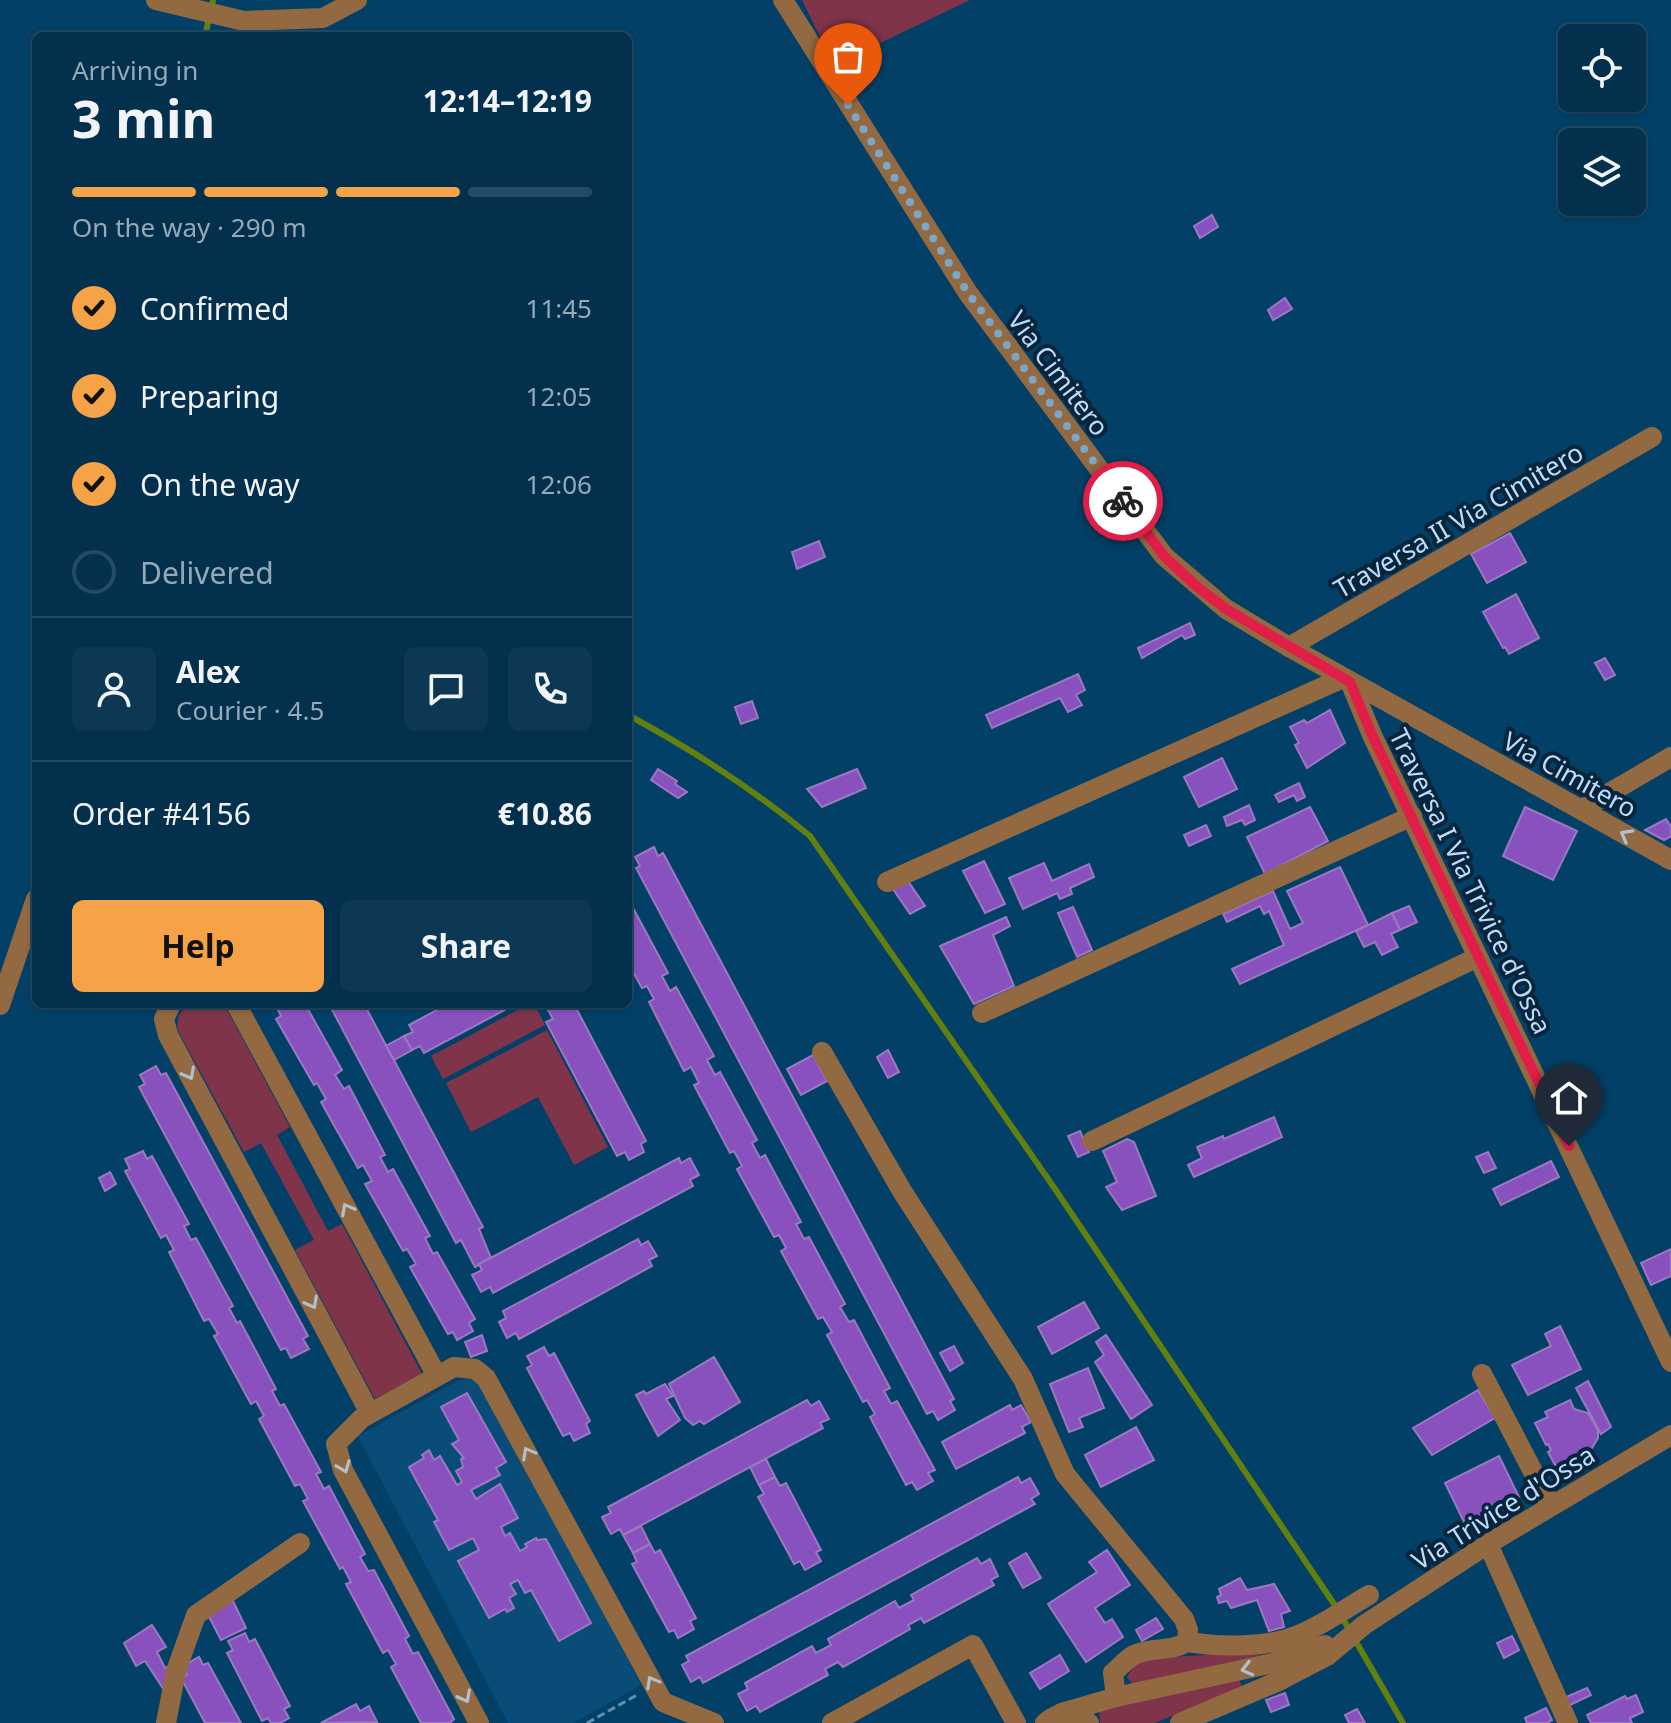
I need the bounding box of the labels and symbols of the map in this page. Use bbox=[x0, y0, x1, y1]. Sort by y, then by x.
pin bbox=[814, 23, 882, 105]
street label: Via Cimitero bbox=[1000, 303, 1118, 443]
street label: Traversa II Via Cimitero bbox=[1327, 434, 1589, 606]
courier bbox=[1083, 461, 1163, 541]
street label: Traversa I Via Trivice d'Ossa bbox=[1381, 722, 1561, 1040]
street label: Via Cimitero bbox=[1497, 722, 1643, 826]
one-way arrow bbox=[1621, 829, 1635, 845]
pin bbox=[1535, 1064, 1603, 1146]
one-way arrow bbox=[179, 1066, 194, 1081]
one-way arrow bbox=[341, 1203, 356, 1217]
one-way arrow bbox=[302, 1295, 317, 1310]
street label: Via Trivice d'Ossa bbox=[1405, 1436, 1601, 1578]
one-way arrow bbox=[522, 1447, 537, 1462]
one-way arrow bbox=[334, 1459, 351, 1473]
one-way arrow bbox=[1241, 1660, 1255, 1677]
one-way arrow bbox=[646, 1676, 662, 1690]
one-way arrow bbox=[455, 1689, 470, 1703]

